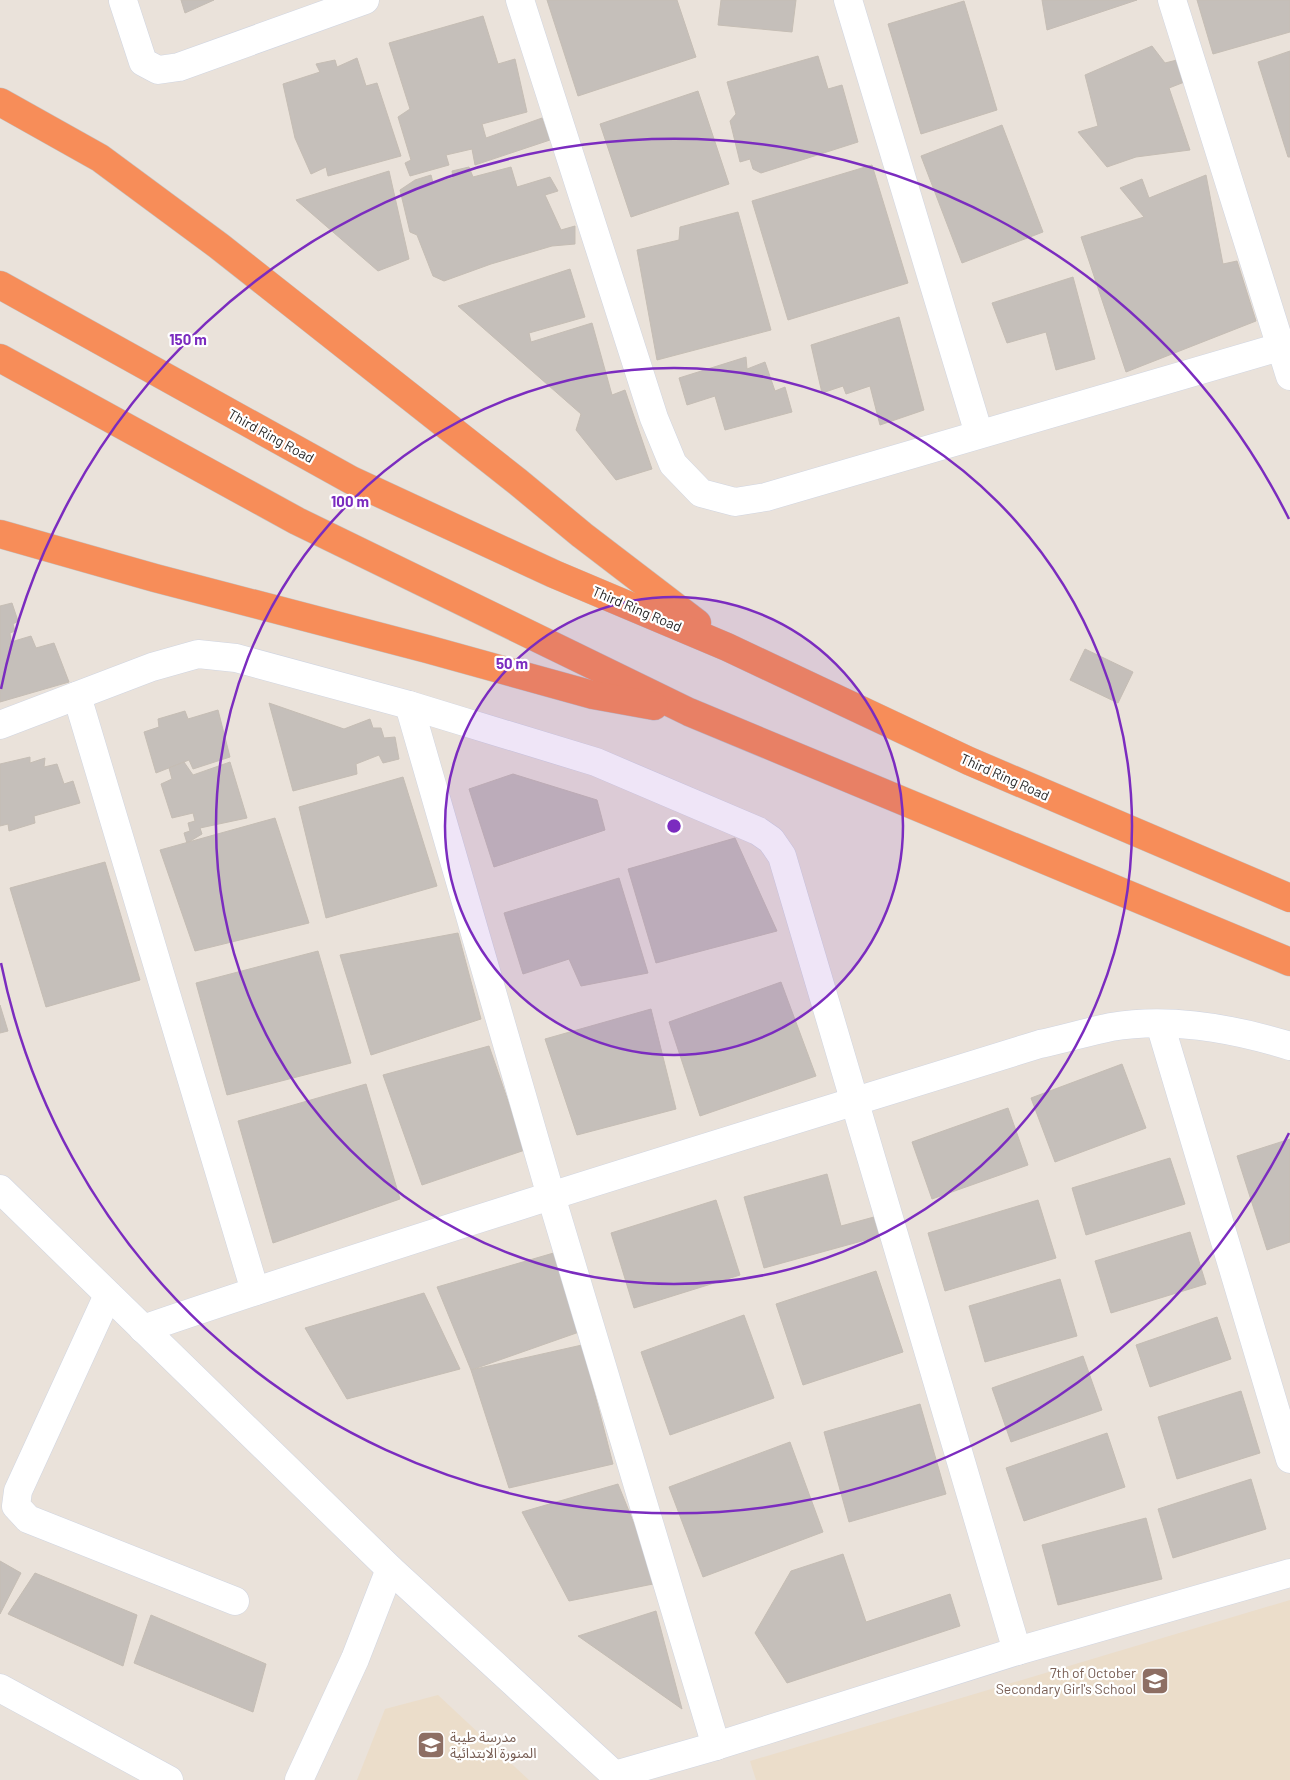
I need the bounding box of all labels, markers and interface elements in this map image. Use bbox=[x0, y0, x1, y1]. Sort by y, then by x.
text: 150 m bbox=[169, 330, 207, 348]
street label: Third Ring Road bbox=[225, 405, 317, 466]
text: 100 m bbox=[331, 492, 369, 510]
street label: Third Ring Road bbox=[590, 582, 684, 635]
text: 50 m bbox=[496, 654, 528, 672]
street label: Third Ring Road bbox=[958, 749, 1052, 804]
centre of rings bbox=[665, 817, 683, 835]
place label: 7th of October Secondary Girl's School bbox=[996, 1664, 1136, 1697]
school or university icon: 7th of October Secondary Girl's School bbox=[1140, 1666, 1170, 1696]
place label: مدرسة طيبة المنورة الابتدائية bbox=[450, 1728, 537, 1762]
school or university icon: مدرسة طيبة المنورة الابتدائية bbox=[416, 1730, 446, 1760]

